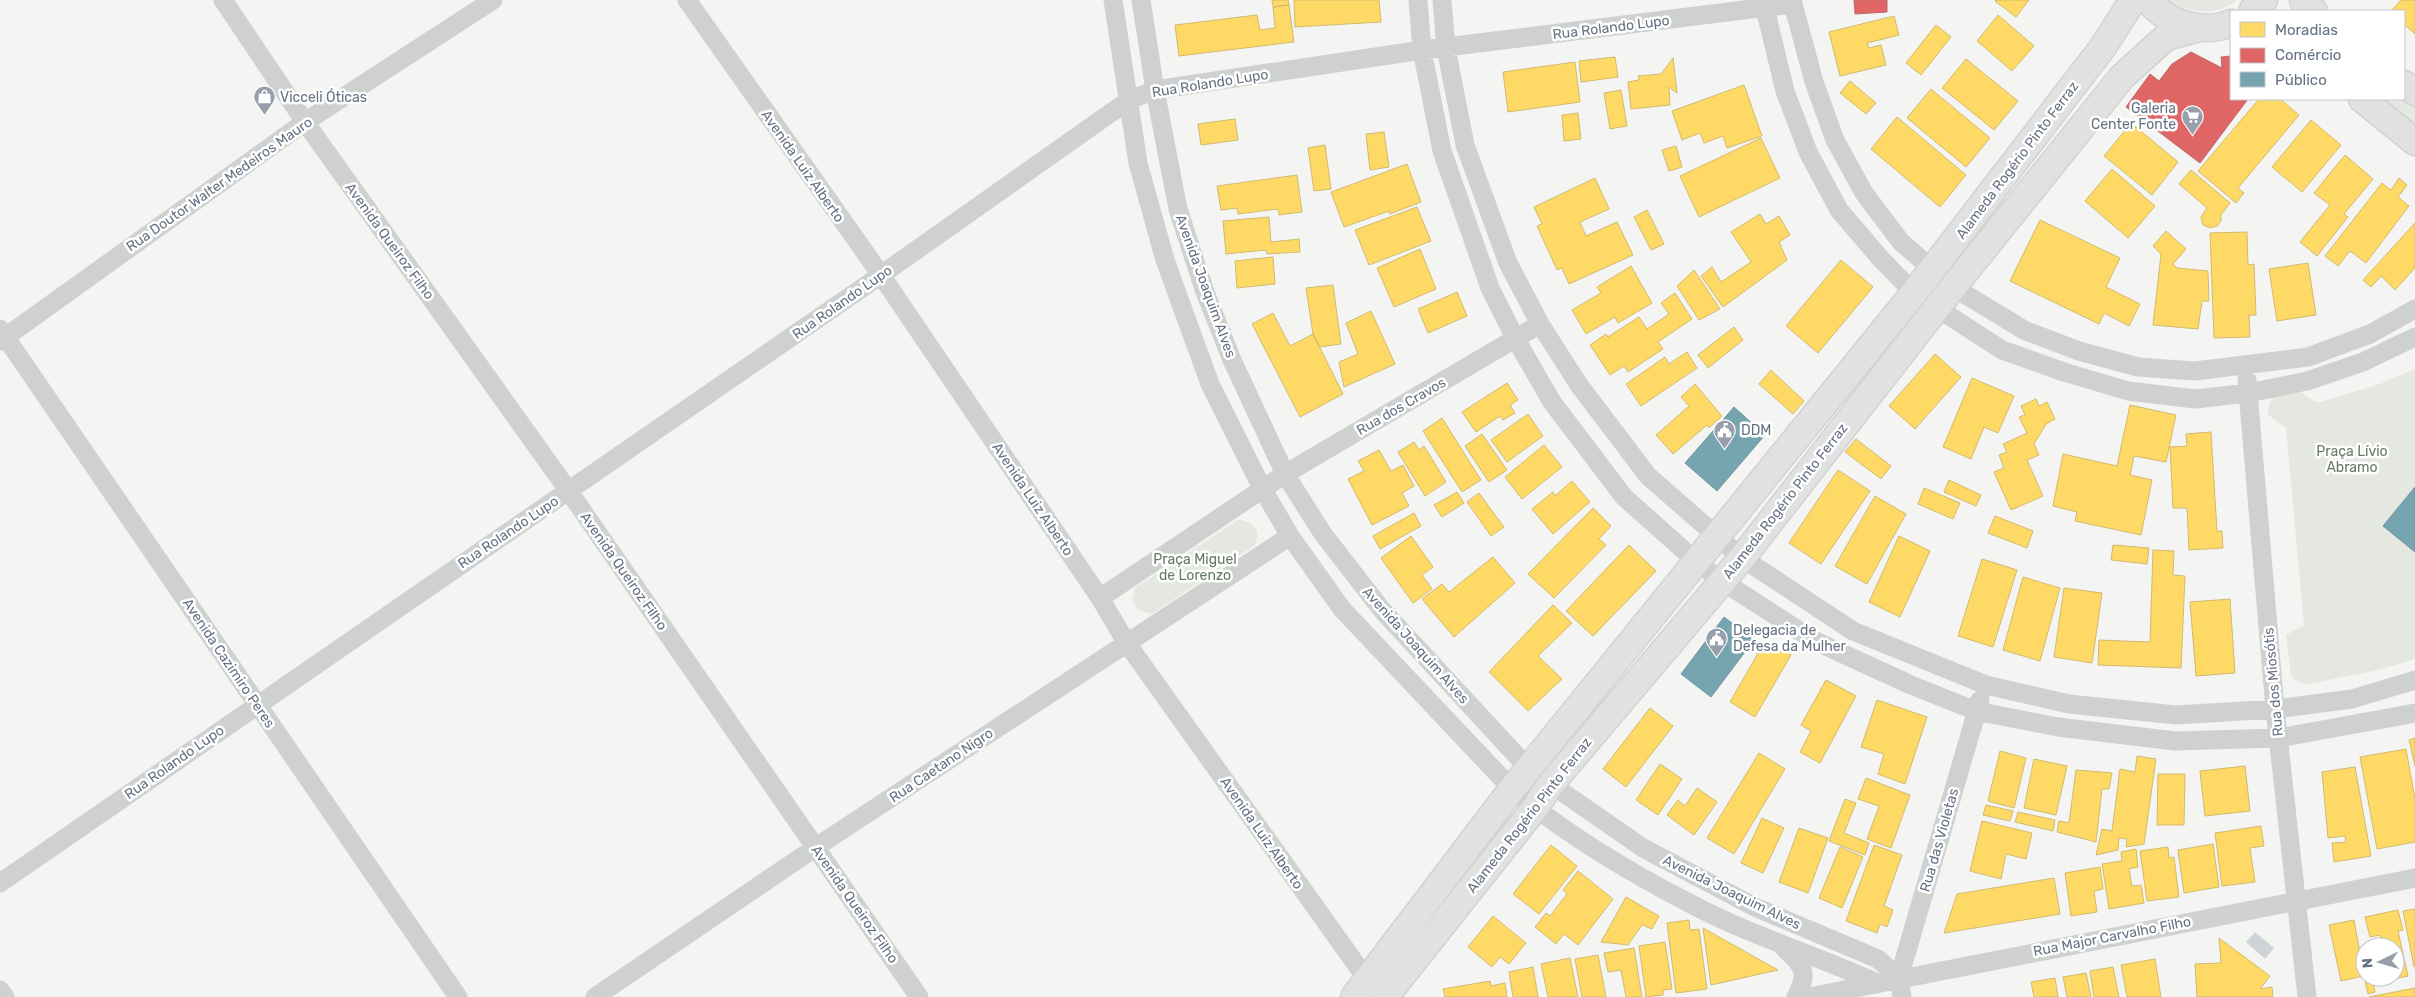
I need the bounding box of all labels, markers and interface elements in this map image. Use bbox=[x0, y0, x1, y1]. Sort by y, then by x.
legend bbox=[2230, 10, 2405, 100]
street label: Rua Rolando Lupo bbox=[1552, 12, 1671, 43]
text: Moradias bbox=[2275, 21, 2338, 39]
text: Comércio bbox=[2275, 46, 2341, 64]
street label: Rua Rolando Lupo bbox=[1151, 66, 1270, 101]
text: Público bbox=[2275, 71, 2327, 89]
street label: Alameda Rogério Pinto Ferraz bbox=[1953, 78, 2082, 242]
shop icon: Vicceli Óticas bbox=[252, 85, 276, 116]
place label: Vicceli Óticas bbox=[280, 88, 367, 106]
place label: Galeria Center Fonte bbox=[2091, 100, 2176, 133]
supermarket icon: Galeria Center Fonte bbox=[2180, 104, 2204, 135]
street label: Avenida Luiz Alberto bbox=[757, 107, 848, 226]
street label: Rua Doutor Walter Medeiros Mauro bbox=[123, 113, 316, 255]
street label: Avenida Queiroz Filho bbox=[342, 180, 438, 303]
street label: Avenida Joaquim Alves bbox=[1172, 212, 1239, 360]
street label: Rua Rolando Lupo bbox=[789, 262, 895, 343]
street label: Rua dos Cravos bbox=[1353, 374, 1449, 439]
public building icon: DDM bbox=[1713, 418, 1737, 449]
street label: Alameda Rogério Pinto Ferraz bbox=[1719, 420, 1851, 582]
place label: DDM bbox=[1741, 422, 1771, 439]
street label: Avenida Luiz Alberto bbox=[988, 439, 1077, 559]
park label: Praça Lívio Abramo bbox=[2316, 443, 2388, 476]
street label: Rua Rolando Lupo bbox=[455, 492, 562, 572]
street label: Avenida Queiroz Filho bbox=[576, 509, 671, 634]
park label: Praça Miguel de Lorenzo bbox=[1153, 551, 1237, 584]
street label: Avenida Joaquim Alves bbox=[1359, 583, 1473, 707]
street label: Avenida Cazimiro Peres bbox=[179, 595, 278, 731]
place label: Delegacia de Defesa da Mulher bbox=[1733, 622, 1847, 655]
public building icon: Delegacia de Defesa da Mulher bbox=[1705, 626, 1729, 657]
street label: Rua dos Miosótis bbox=[2260, 627, 2287, 737]
street label: Rua Rolando Lupo bbox=[121, 722, 227, 803]
street label: Rua Caetano Nigro bbox=[886, 724, 996, 806]
street label: Alameda Rogério Pinto Ferraz bbox=[1463, 734, 1595, 896]
street label: Avenida Luiz Alberto bbox=[1216, 774, 1307, 893]
street label: Rua das Violetas bbox=[1917, 786, 1962, 894]
street label: Avenida Queiroz Filho bbox=[807, 842, 902, 967]
street label: Avenida Joaquim Alves bbox=[1660, 852, 1803, 933]
street label: Rua Major Carvalho Filho bbox=[2032, 913, 2192, 960]
north arrow bbox=[2355, 937, 2405, 987]
text: N bbox=[2359, 957, 2376, 969]

